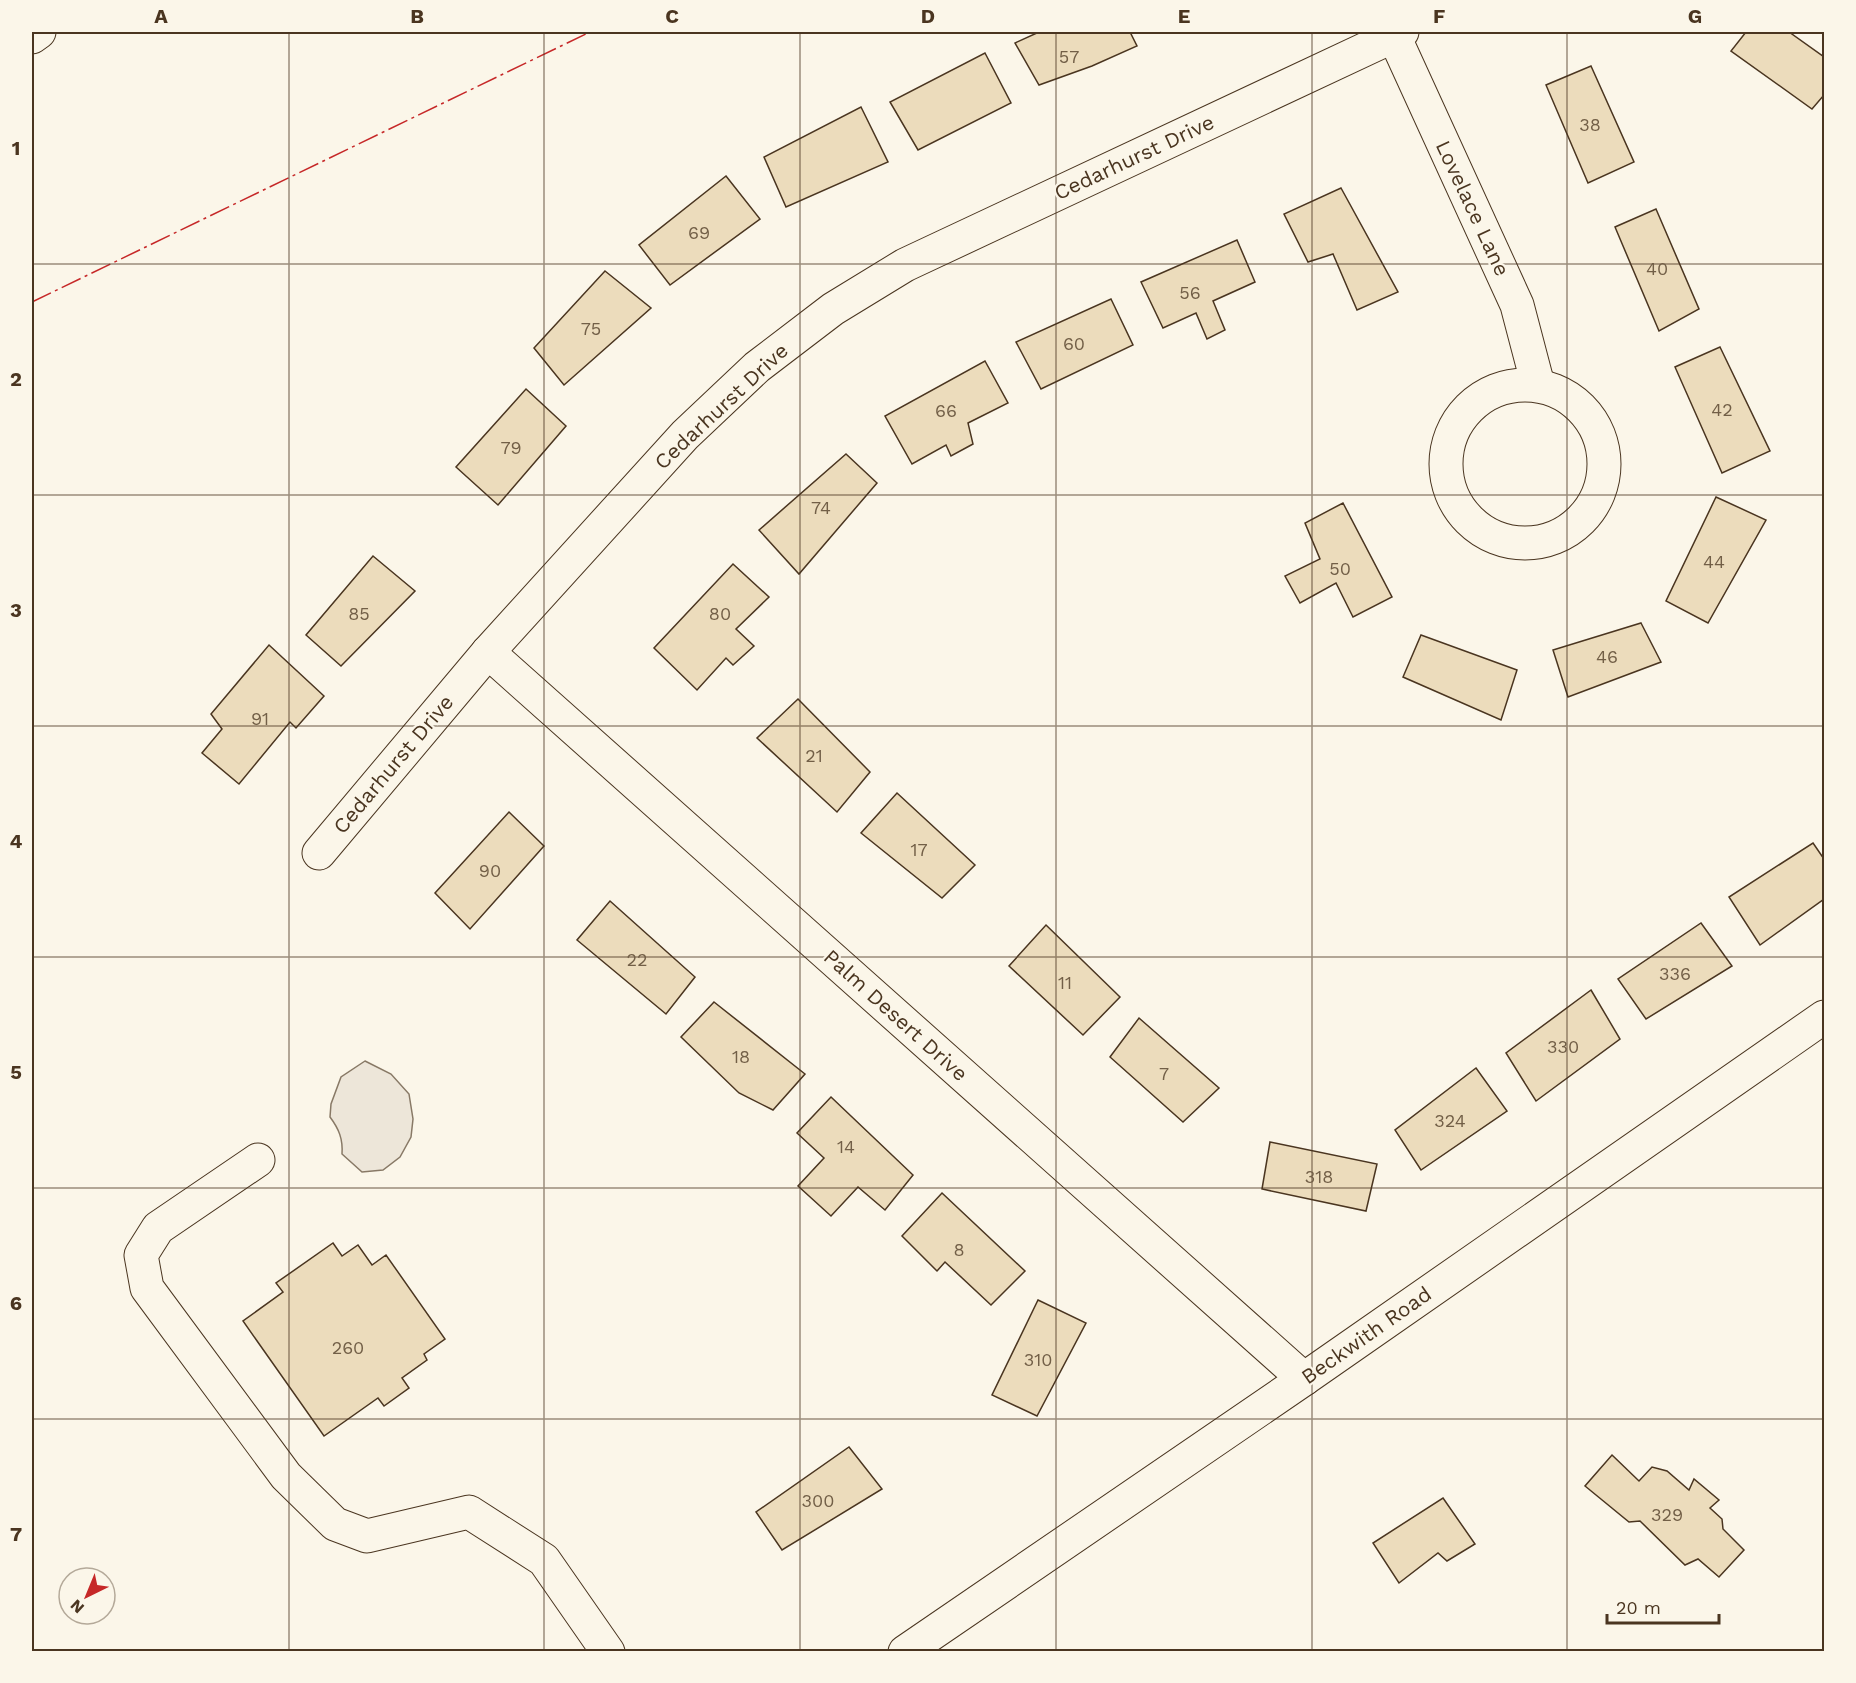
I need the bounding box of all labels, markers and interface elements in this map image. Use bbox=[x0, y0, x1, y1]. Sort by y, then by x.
text: A bbox=[154, 4, 168, 28]
text: B bbox=[410, 4, 424, 28]
text: C bbox=[665, 4, 679, 28]
text: D bbox=[921, 4, 935, 28]
text: E bbox=[1178, 4, 1190, 28]
text: F bbox=[1433, 4, 1445, 28]
text: G bbox=[1688, 4, 1702, 28]
house number: 57 bbox=[1059, 46, 1079, 67]
street label: Cedarhurst Drive bbox=[1050, 109, 1218, 205]
house number: 38 bbox=[1579, 114, 1601, 135]
text: 1 bbox=[12, 136, 20, 160]
street label: Lovelace Lane bbox=[1431, 136, 1515, 280]
house number: 69 bbox=[688, 222, 710, 243]
house number: 40 bbox=[1646, 258, 1668, 279]
house number: 56 bbox=[1179, 282, 1201, 303]
house number: 75 bbox=[581, 318, 601, 339]
house number: 60 bbox=[1063, 333, 1085, 354]
street label: Cedarhurst Drive bbox=[649, 338, 793, 474]
text: 2 bbox=[10, 367, 22, 391]
house number: 42 bbox=[1711, 399, 1733, 420]
house number: 66 bbox=[935, 400, 957, 421]
house number: 79 bbox=[500, 437, 522, 458]
house number: 74 bbox=[811, 497, 831, 518]
house number: 44 bbox=[1703, 551, 1725, 572]
house number: 50 bbox=[1329, 558, 1351, 579]
text: 3 bbox=[10, 598, 22, 622]
house number: 85 bbox=[348, 603, 370, 624]
house number: 80 bbox=[709, 603, 731, 624]
house number: 46 bbox=[1596, 646, 1618, 667]
street label: Cedarhurst Drive bbox=[328, 690, 458, 838]
house number: 91 bbox=[251, 708, 269, 729]
house number: 21 bbox=[805, 745, 823, 766]
text: 4 bbox=[10, 829, 23, 853]
house number: 17 bbox=[910, 839, 928, 860]
house number: 90 bbox=[479, 860, 501, 881]
street label: Palm Desert Drive bbox=[819, 944, 973, 1086]
house number: 22 bbox=[627, 949, 648, 970]
house number: 336 bbox=[1659, 963, 1691, 984]
house number: 11 bbox=[1058, 972, 1072, 993]
house number: 330 bbox=[1547, 1036, 1579, 1057]
house number: 18 bbox=[732, 1046, 750, 1067]
text: 5 bbox=[10, 1060, 22, 1084]
house number: 7 bbox=[1159, 1063, 1169, 1084]
house number: 324 bbox=[1434, 1110, 1466, 1131]
house number: 14 bbox=[837, 1136, 855, 1157]
house number: 318 bbox=[1305, 1166, 1333, 1187]
house number: 8 bbox=[953, 1239, 965, 1260]
street label: Beckwith Road bbox=[1296, 1281, 1436, 1389]
text: 6 bbox=[10, 1291, 22, 1315]
house number: 260 bbox=[332, 1337, 364, 1358]
house number: 310 bbox=[1024, 1349, 1052, 1370]
house number: 300 bbox=[802, 1490, 834, 1511]
house number: 329 bbox=[1651, 1504, 1683, 1525]
text: 7 bbox=[10, 1522, 22, 1546]
north arrow bbox=[57, 1566, 117, 1626]
scale bar bbox=[1607, 1587, 1720, 1625]
text: N bbox=[66, 1596, 88, 1618]
text: 20 m bbox=[1616, 1597, 1661, 1618]

